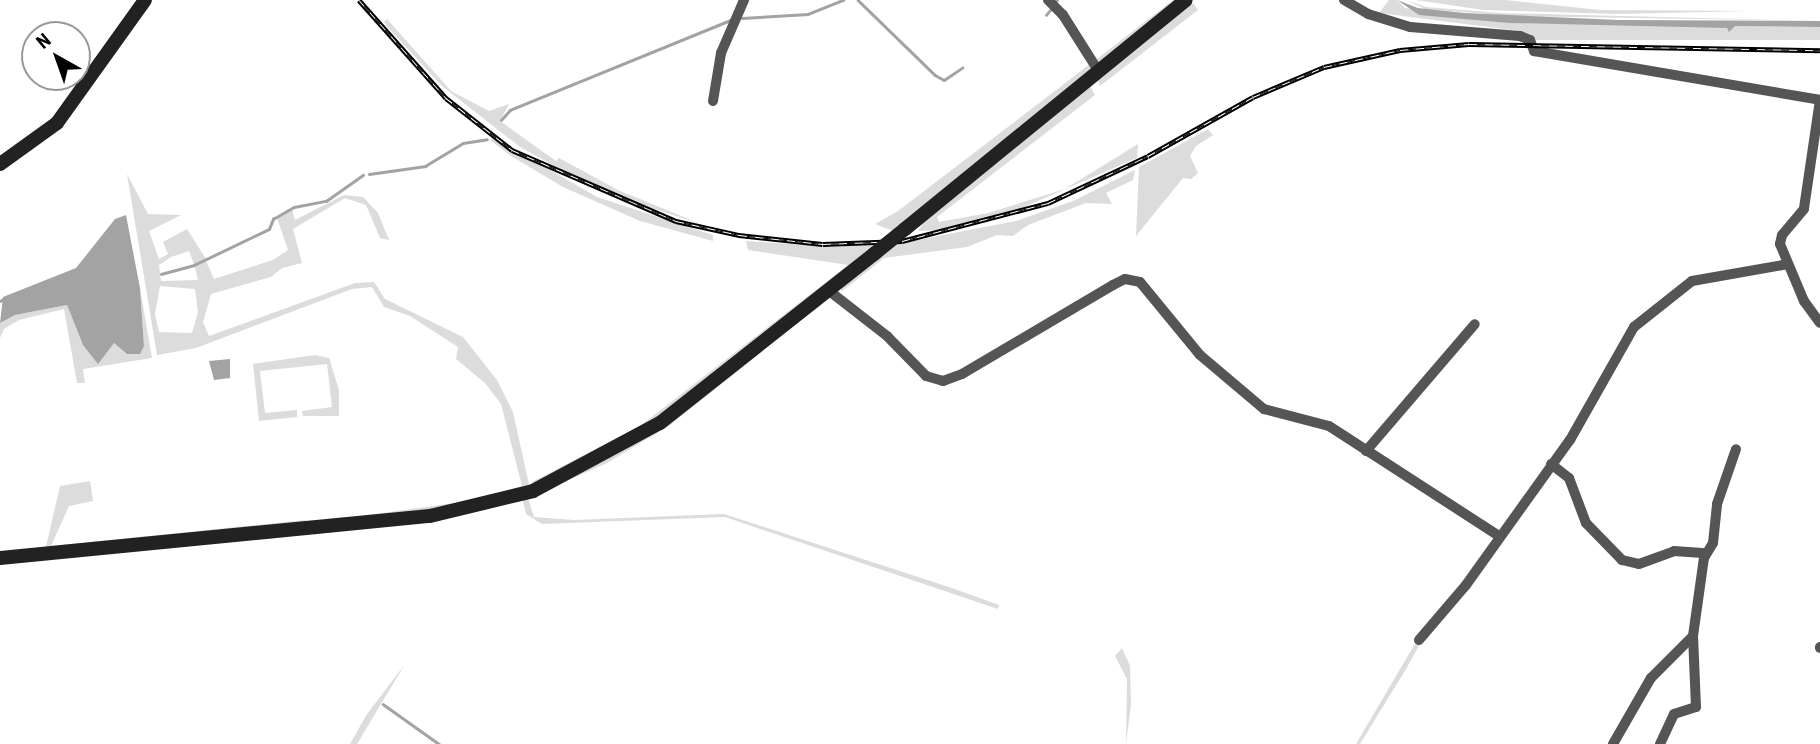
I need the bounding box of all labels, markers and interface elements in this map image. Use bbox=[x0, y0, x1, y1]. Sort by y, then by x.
north arrow bbox=[21, 21, 91, 91]
text: N bbox=[32, 29, 55, 54]

